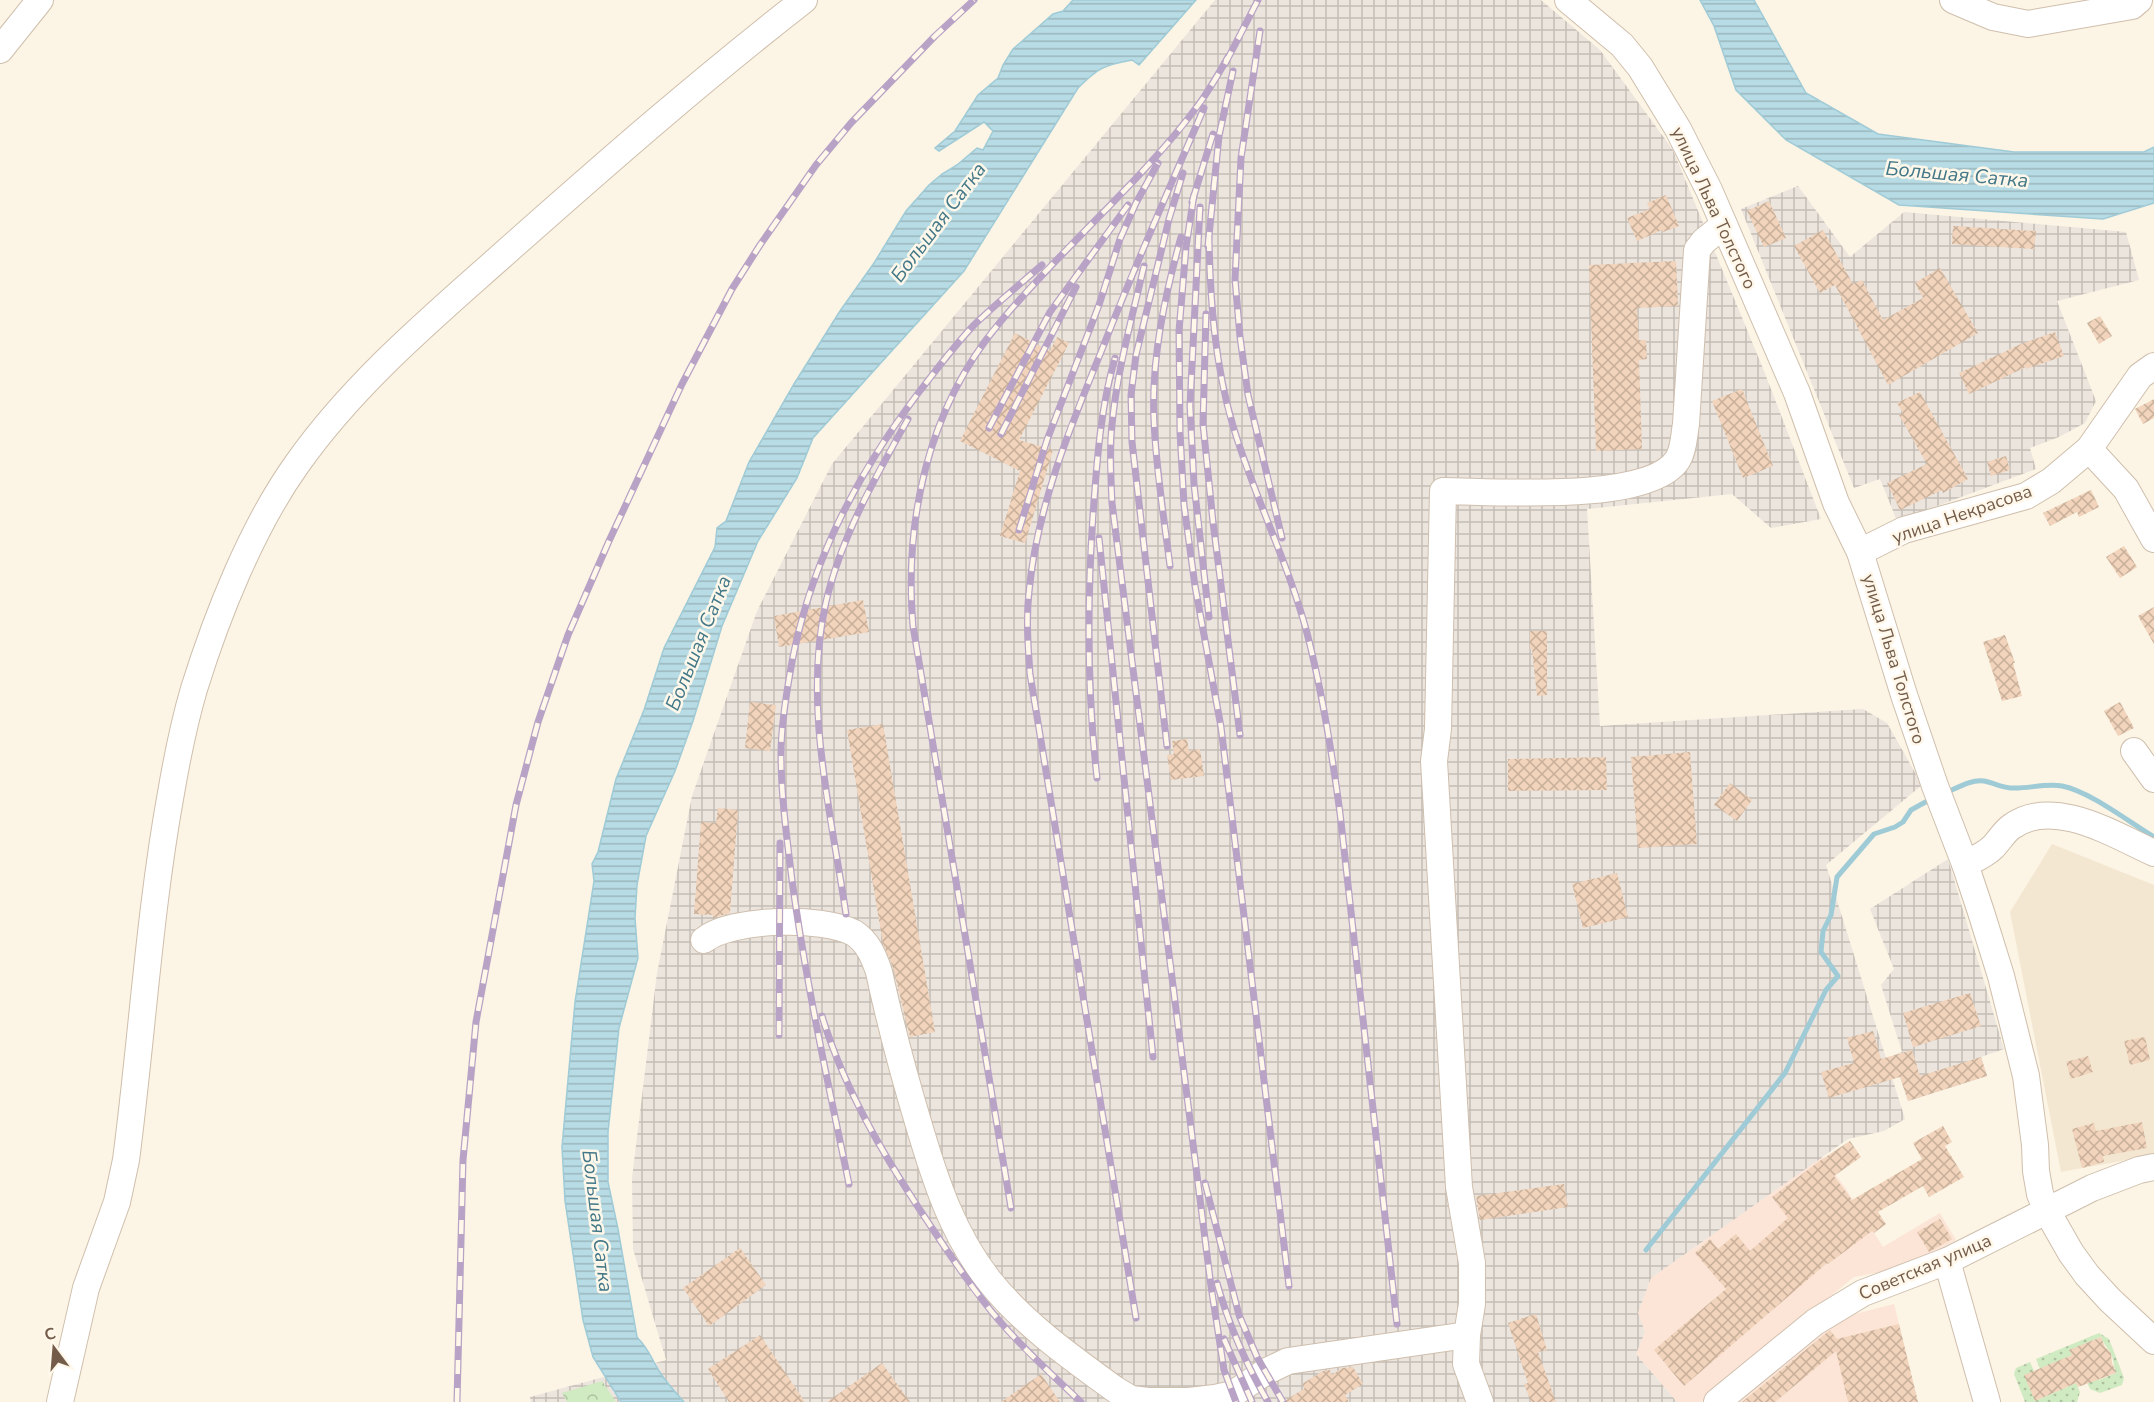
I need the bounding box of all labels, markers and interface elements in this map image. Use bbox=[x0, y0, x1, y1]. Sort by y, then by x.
street label: улица Льва Толстого bbox=[1666, 123, 1762, 293]
water label: Большая Сатка bbox=[1884, 155, 2030, 194]
water label: Большая Сатка bbox=[884, 157, 992, 288]
street label: улица Некрасова bbox=[1889, 479, 2035, 549]
street label: улица Льва Толстого bbox=[1857, 571, 1931, 747]
water label: Большая Сатка bbox=[659, 572, 738, 715]
water label: Большая Сатка bbox=[575, 1148, 620, 1294]
street label: Советская улица bbox=[1855, 1228, 1995, 1306]
north arrow bbox=[24, 1318, 84, 1378]
text: С bbox=[42, 1322, 59, 1347]

